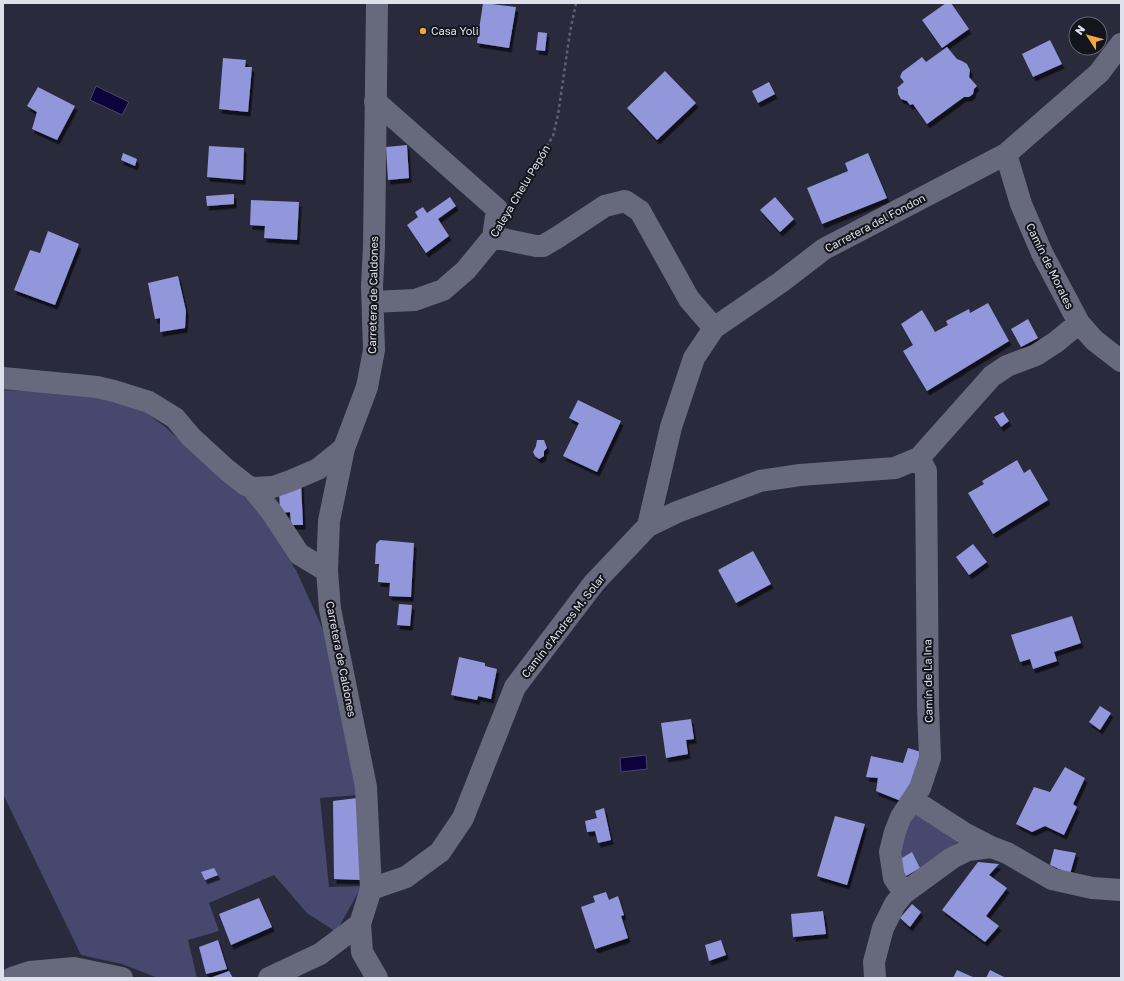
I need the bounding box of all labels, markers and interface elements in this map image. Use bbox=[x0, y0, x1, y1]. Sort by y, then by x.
north arrow bbox=[1068, 16, 1108, 56]
text: N bbox=[1072, 23, 1087, 37]
place label: Casa Yoli bbox=[431, 24, 479, 37]
marker: Casa Yoli bbox=[418, 26, 428, 36]
street label: Caleya Chelu Pepón bbox=[487, 142, 552, 239]
street label: Carretera del Fondon bbox=[822, 191, 927, 255]
street label: Camín de Morales bbox=[1024, 221, 1077, 311]
street label: Carretera de Caldones bbox=[365, 236, 380, 354]
street label: Camín d'Andres M. Solar bbox=[518, 571, 607, 680]
street label: Carretera de Caldones bbox=[324, 600, 359, 718]
street label: Camín de La Ina bbox=[920, 639, 935, 723]

